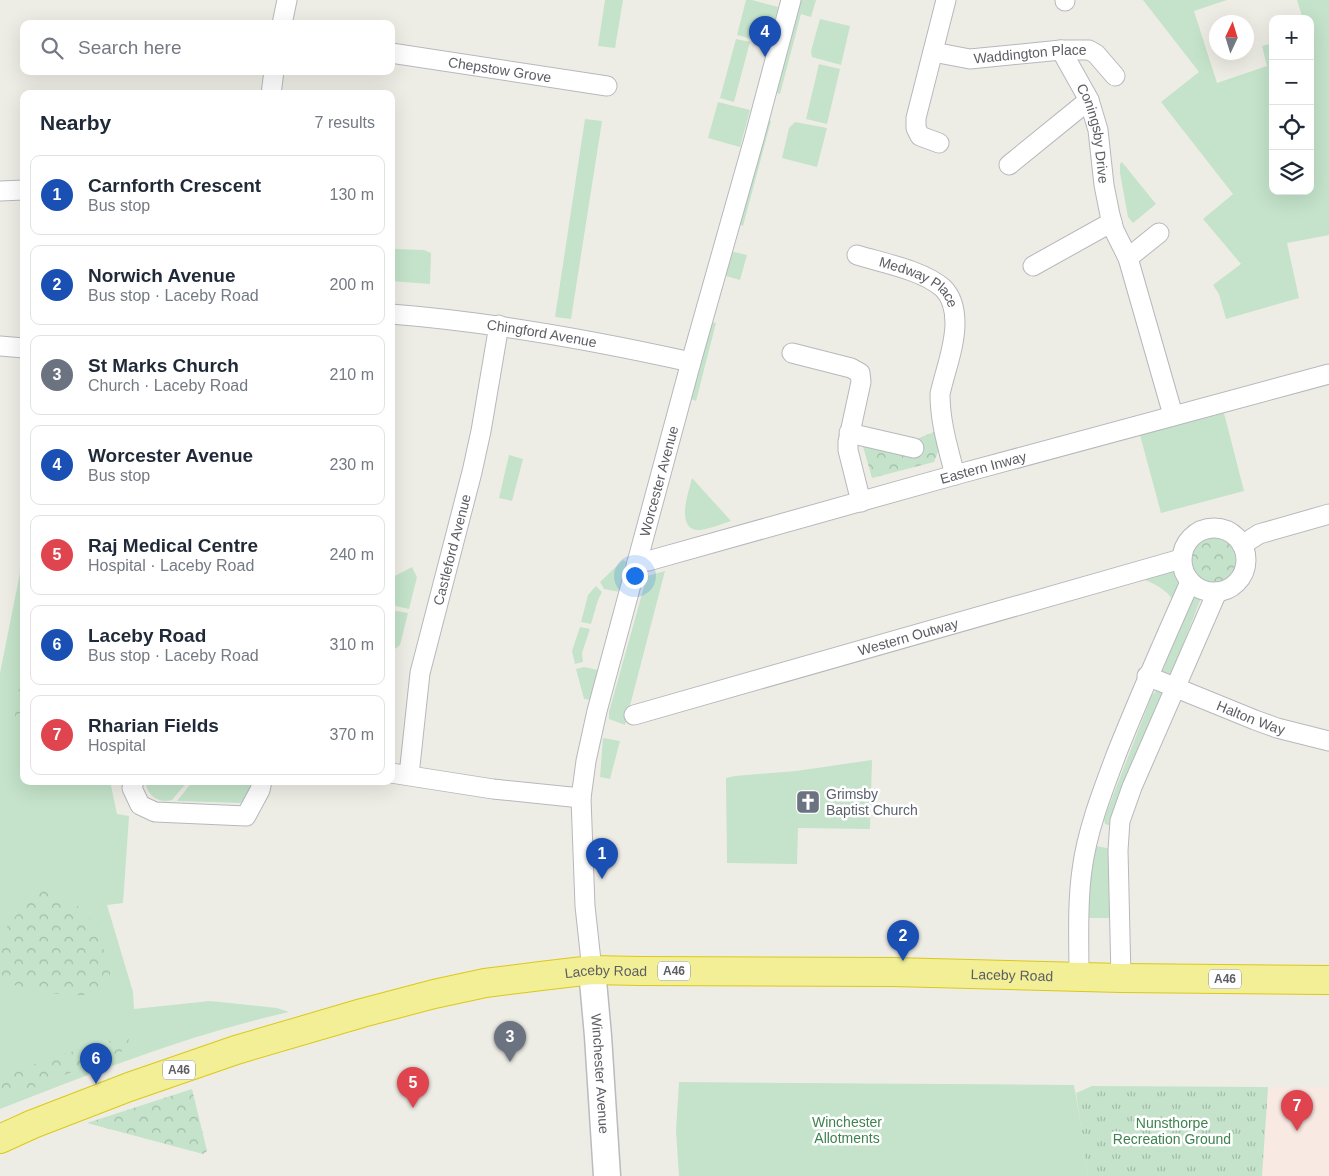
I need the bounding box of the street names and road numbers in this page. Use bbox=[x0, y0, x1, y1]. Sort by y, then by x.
street label: Waddington Place bbox=[973, 42, 1087, 67]
street label: Chepstow Grove bbox=[447, 54, 553, 85]
street label: Coningsby Drive bbox=[1073, 81, 1112, 185]
street label: Medway Place bbox=[877, 254, 961, 310]
street label: Chingford Avenue bbox=[486, 316, 598, 350]
street label: Worcester Avenue bbox=[636, 424, 682, 538]
street label: Eastern Inway bbox=[938, 448, 1028, 487]
street label: Castleford Avenue bbox=[430, 492, 474, 607]
street label: Western Outway bbox=[856, 615, 960, 659]
street label: Halton Way bbox=[1214, 697, 1287, 738]
road number: A46 bbox=[658, 961, 690, 980]
street label: Laceby Road bbox=[564, 962, 647, 981]
street label: Laceby Road bbox=[970, 966, 1053, 984]
road number: A46 bbox=[1209, 970, 1241, 989]
street label: Winchester Avenue bbox=[588, 1013, 612, 1134]
road number: A46 bbox=[163, 1060, 195, 1080]

